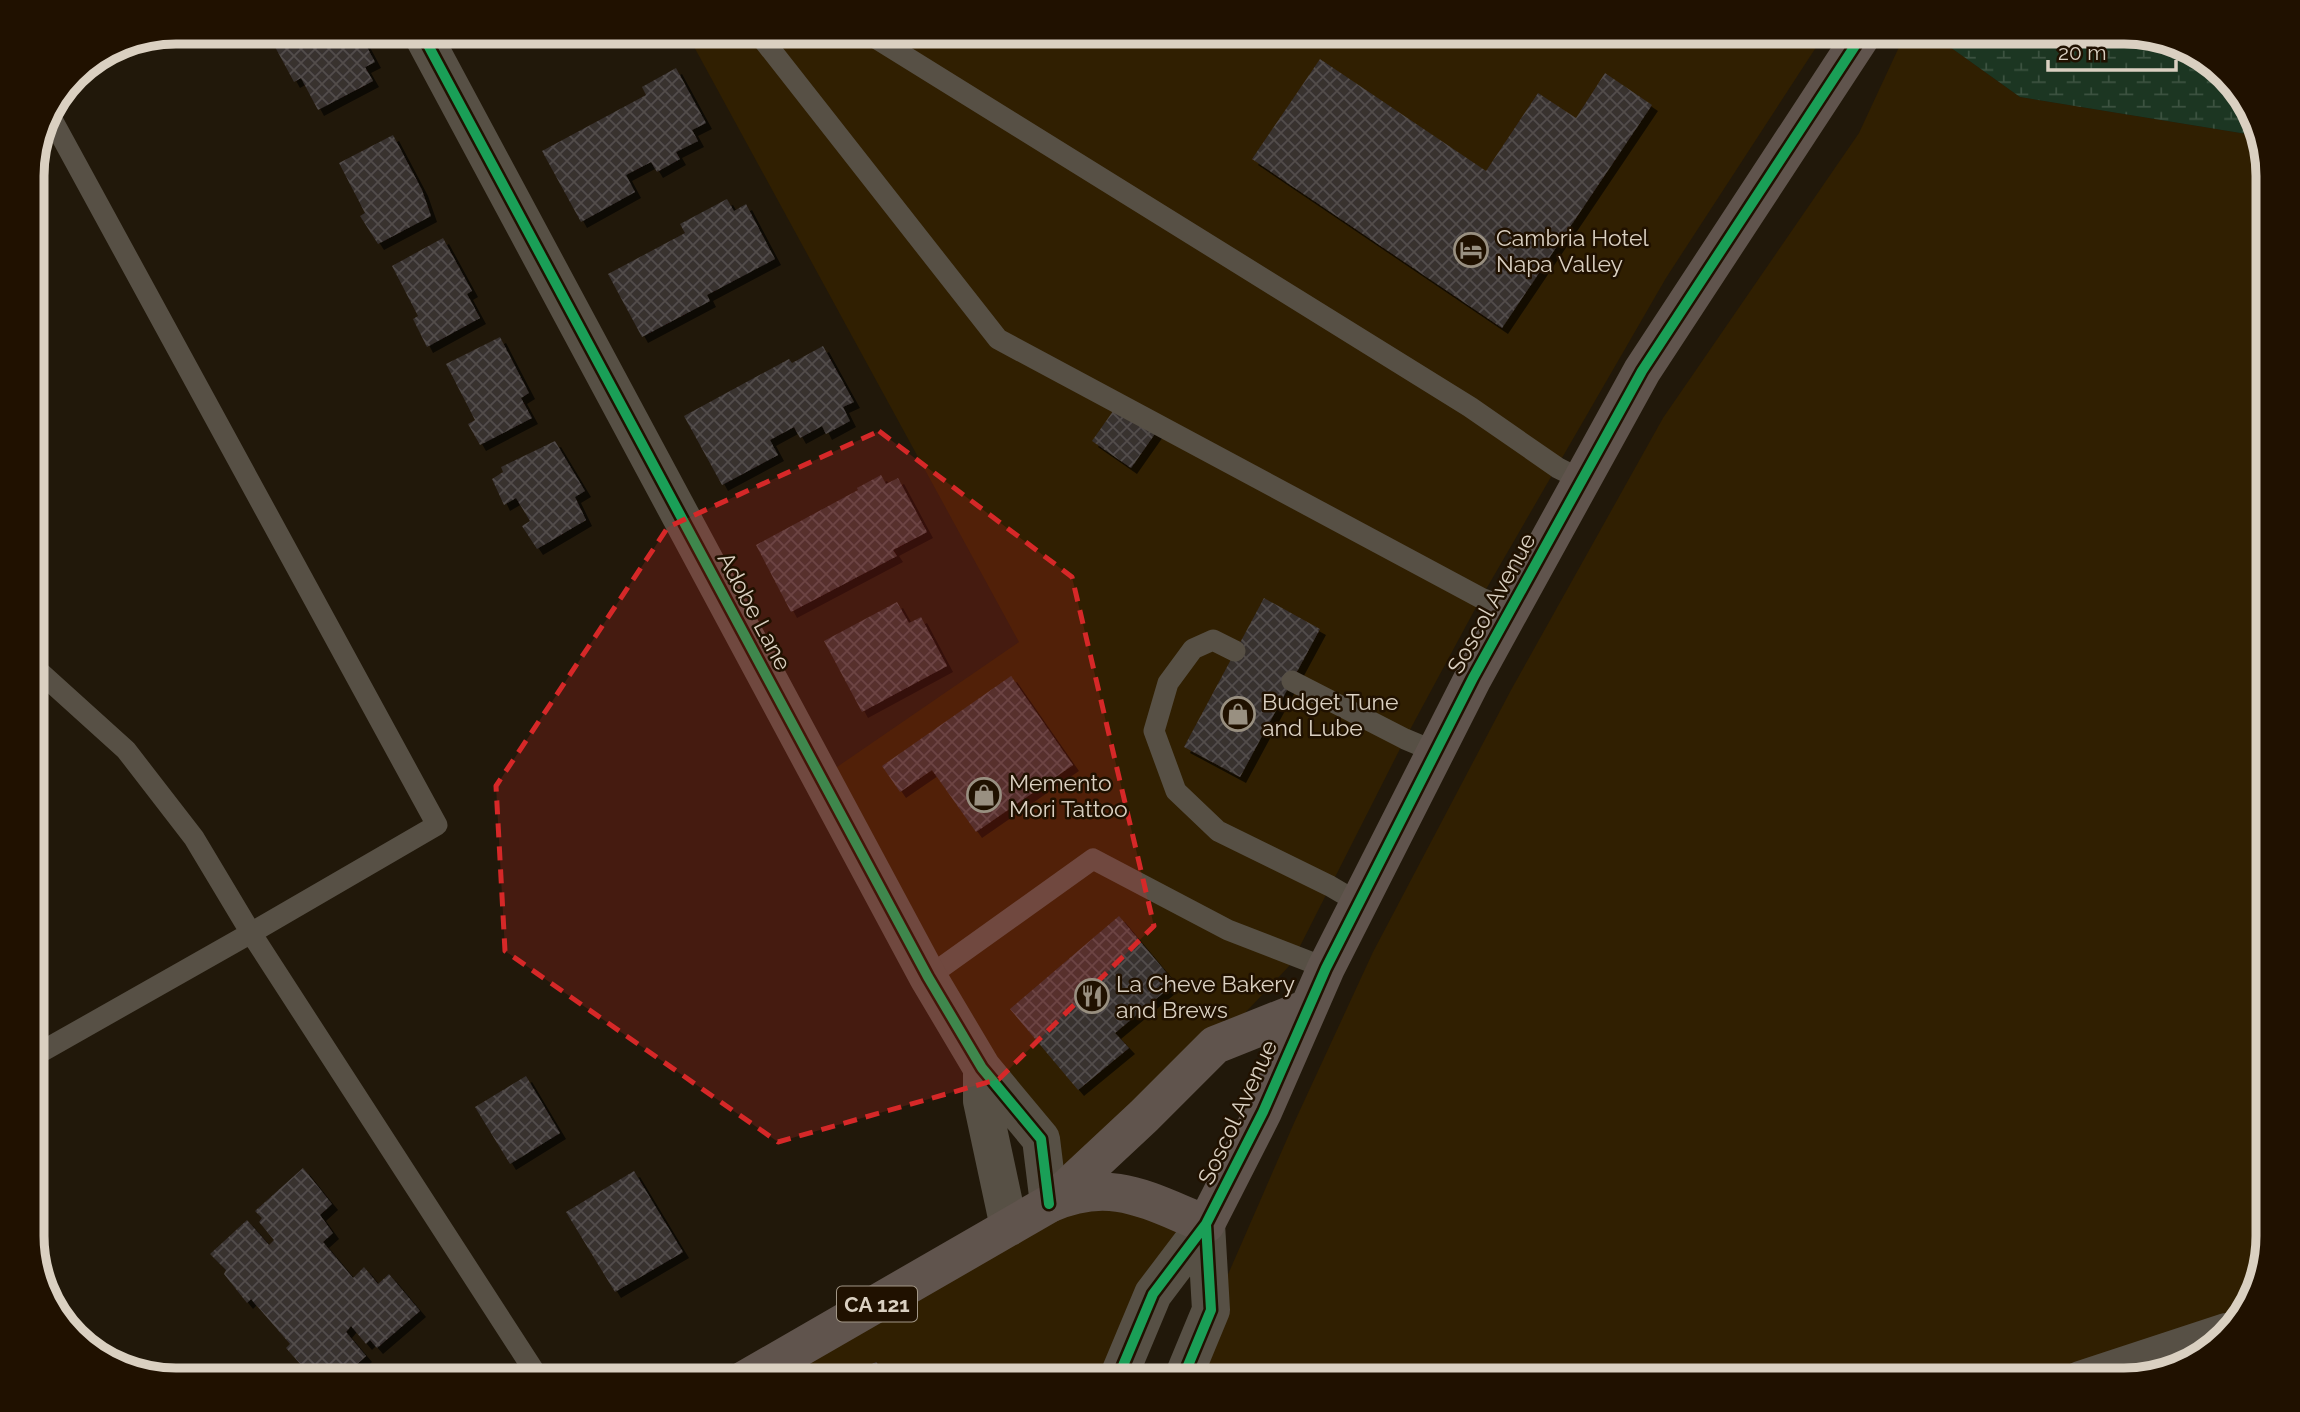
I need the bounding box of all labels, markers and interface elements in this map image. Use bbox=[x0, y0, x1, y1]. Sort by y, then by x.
scale bar bbox=[2048, 28, 2176, 72]
text: 20 m bbox=[2058, 40, 2106, 65]
place label: Cambria Hotel Napa Valley bbox=[1496, 224, 1649, 277]
hotel icon: Cambria Hotel Napa Valley bbox=[1452, 231, 1490, 269]
street label: Soscol Avenue bbox=[1441, 528, 1541, 678]
street label: Adobe Lane bbox=[713, 547, 797, 675]
place label: Budget Tune and Lube bbox=[1262, 688, 1398, 741]
shop icon: Budget Tune and Lube bbox=[1219, 695, 1257, 733]
place label: Memento Mori Tattoo bbox=[1009, 769, 1128, 822]
shop icon: Memento Mori Tattoo bbox=[965, 776, 1003, 814]
place label: La Cheve Bakery and Brews bbox=[1116, 970, 1295, 1023]
restaurant icon: La Cheve Bakery and Brews bbox=[1073, 977, 1111, 1015]
street label: Soscol Avenue bbox=[1192, 1035, 1282, 1189]
road number: CA 121 bbox=[837, 1286, 917, 1322]

